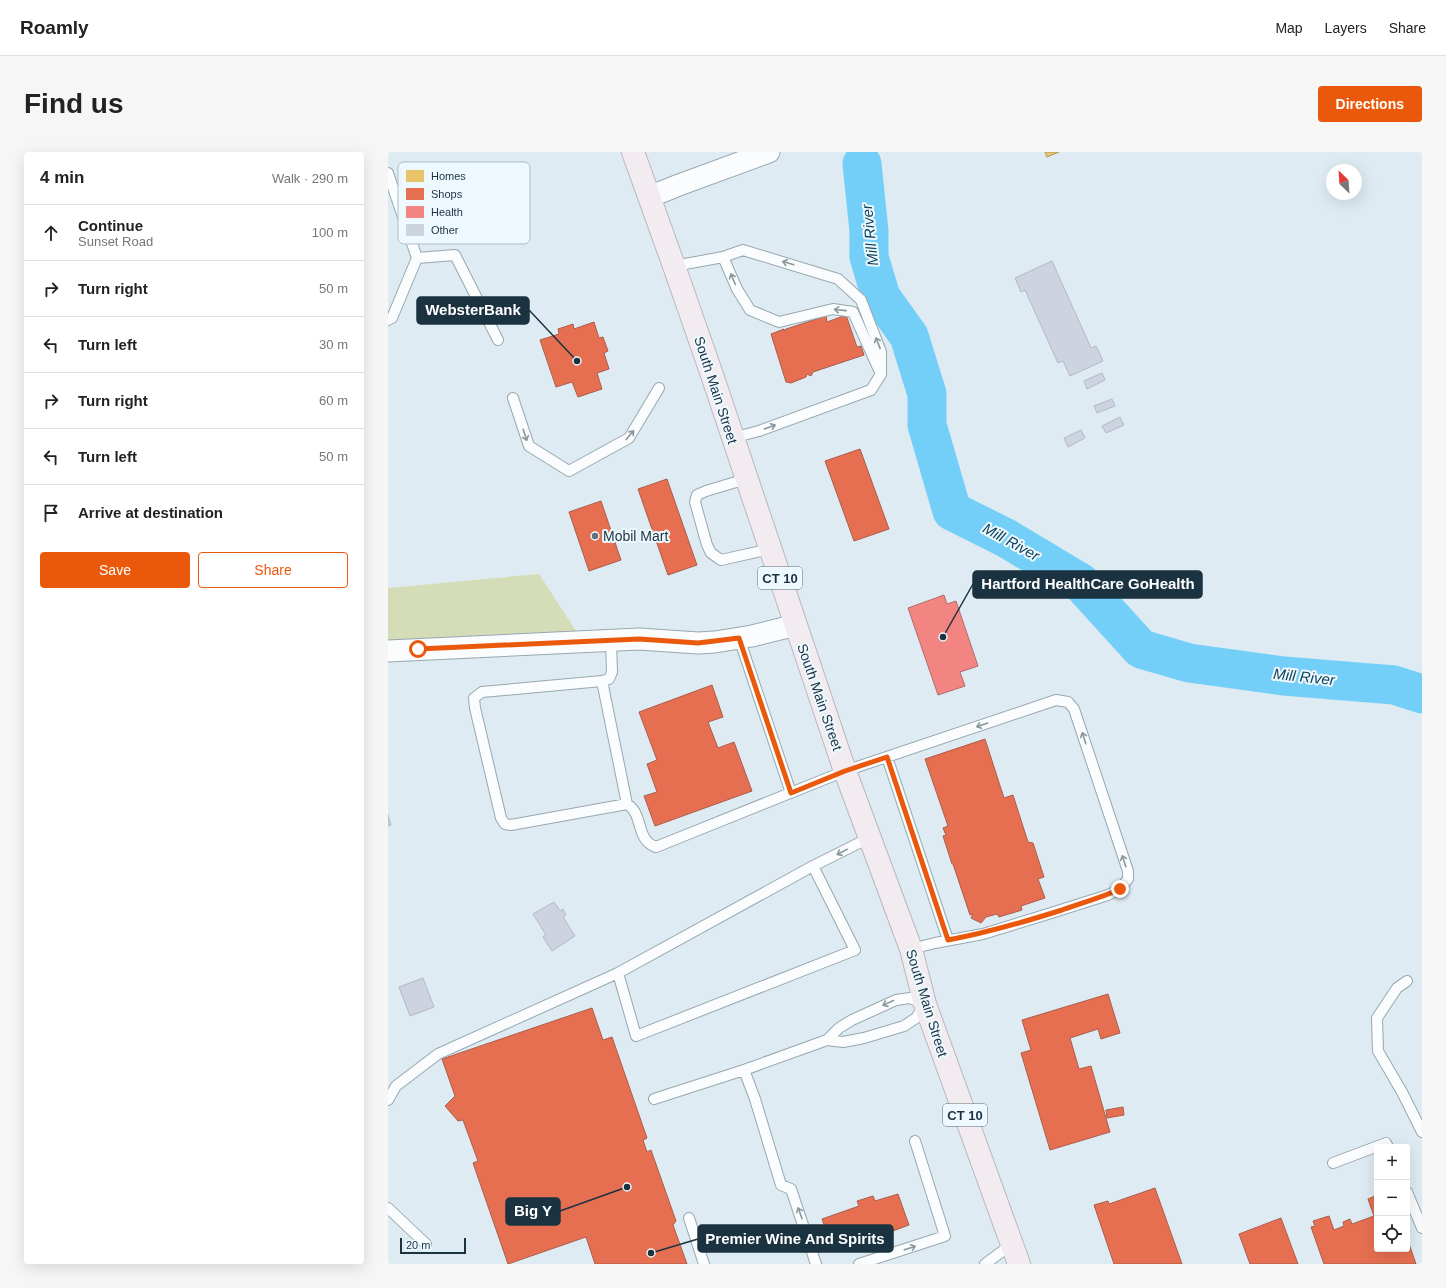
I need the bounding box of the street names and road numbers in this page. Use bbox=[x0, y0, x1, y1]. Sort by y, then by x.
street label: South Main Street bbox=[691, 334, 741, 446]
road number: CT 10 bbox=[758, 567, 802, 589]
street label: South Main Street bbox=[794, 641, 846, 753]
street label: South Main Street bbox=[903, 947, 951, 1059]
road number: CT 10 bbox=[943, 1104, 987, 1126]

